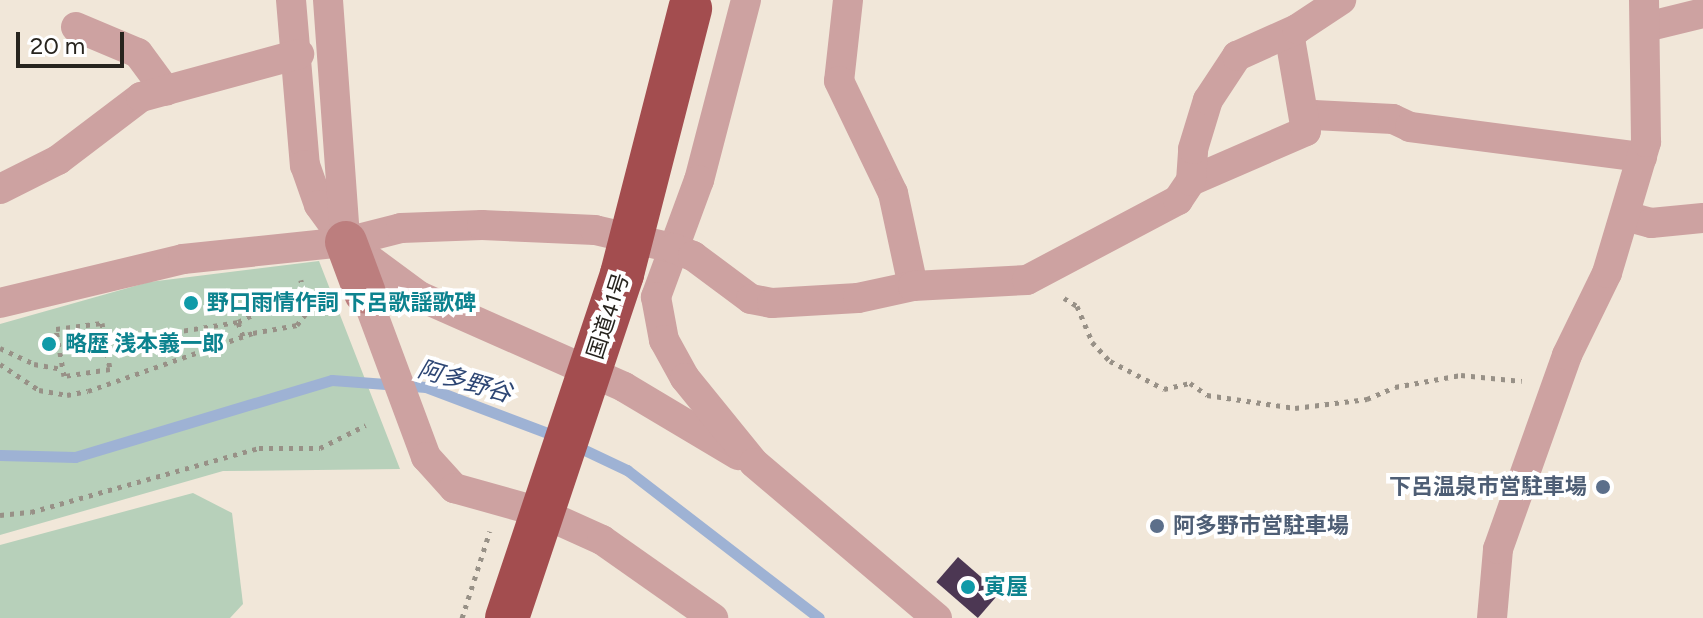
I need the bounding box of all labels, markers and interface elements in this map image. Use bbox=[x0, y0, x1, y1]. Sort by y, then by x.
scale bar bbox=[20, 16, 128, 66]
text: 20 m bbox=[30, 31, 85, 60]
street label: 国道41号 bbox=[582, 270, 634, 362]
place label: 野口雨情作詞 下呂歌謡歌碑 bbox=[207, 290, 476, 316]
marker: 野口雨情作詞 下呂歌謡歌碑 bbox=[182, 294, 200, 312]
place label: 略歴 浅本義一郎 bbox=[65, 331, 224, 357]
marker: 略歴 浅本義一郎 bbox=[40, 335, 58, 353]
water label: 阿多野谷 bbox=[415, 354, 515, 408]
place label: 下呂温泉市営駐車場 bbox=[1389, 474, 1587, 500]
marker: 下呂温泉市営駐車場 bbox=[1594, 478, 1612, 496]
place label: 阿多野市営駐車場 bbox=[1173, 513, 1349, 539]
marker: 阿多野市営駐車場 bbox=[1148, 517, 1166, 535]
place label: 寅屋 bbox=[984, 574, 1028, 600]
marker: 寅屋 bbox=[959, 578, 977, 596]

